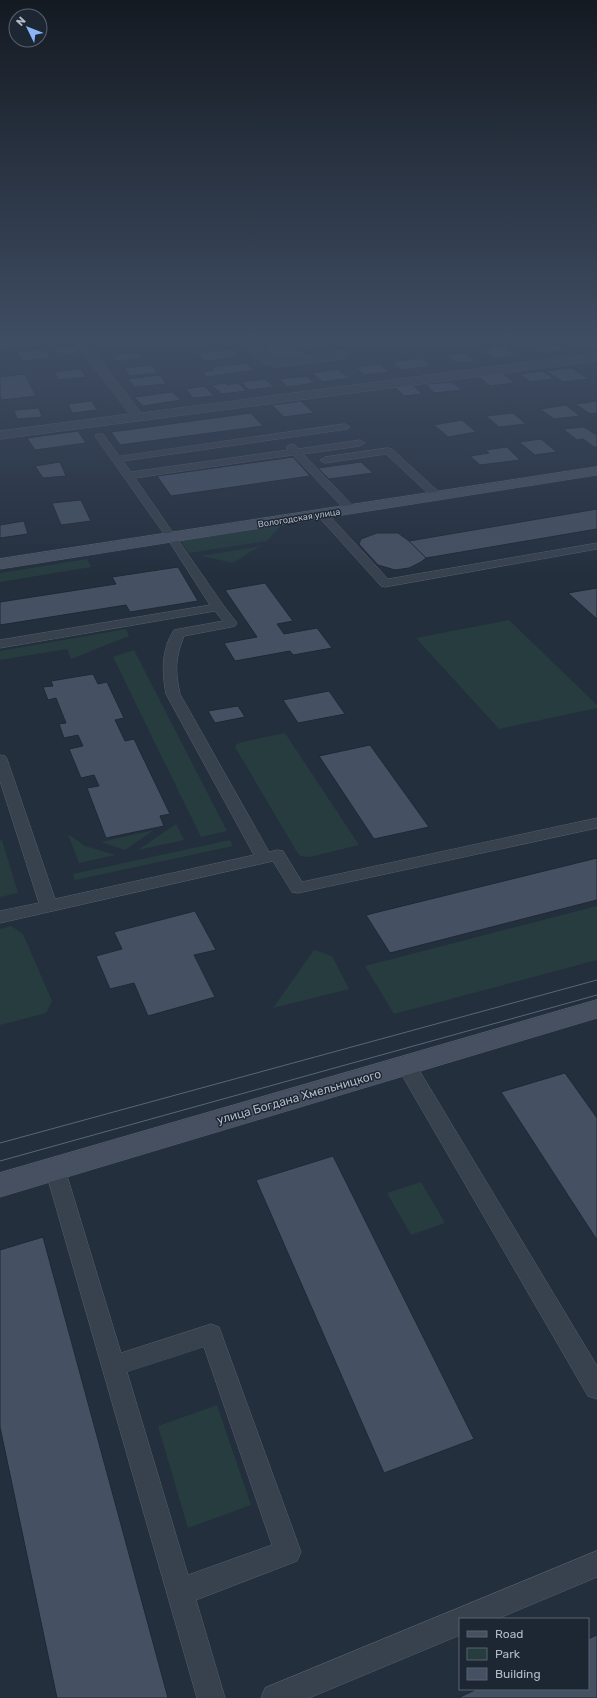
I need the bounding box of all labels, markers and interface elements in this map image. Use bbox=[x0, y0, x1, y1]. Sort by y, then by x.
north arrow bbox=[8, 8, 48, 48]
text: N bbox=[14, 14, 29, 29]
street label: Вологодская улица bbox=[257, 507, 341, 529]
street label: улица Богдана Хмельницкого bbox=[215, 1067, 383, 1127]
legend bbox=[459, 1618, 589, 1690]
text: Road bbox=[495, 1627, 523, 1641]
text: Park bbox=[495, 1647, 521, 1661]
text: Building bbox=[495, 1667, 541, 1681]

